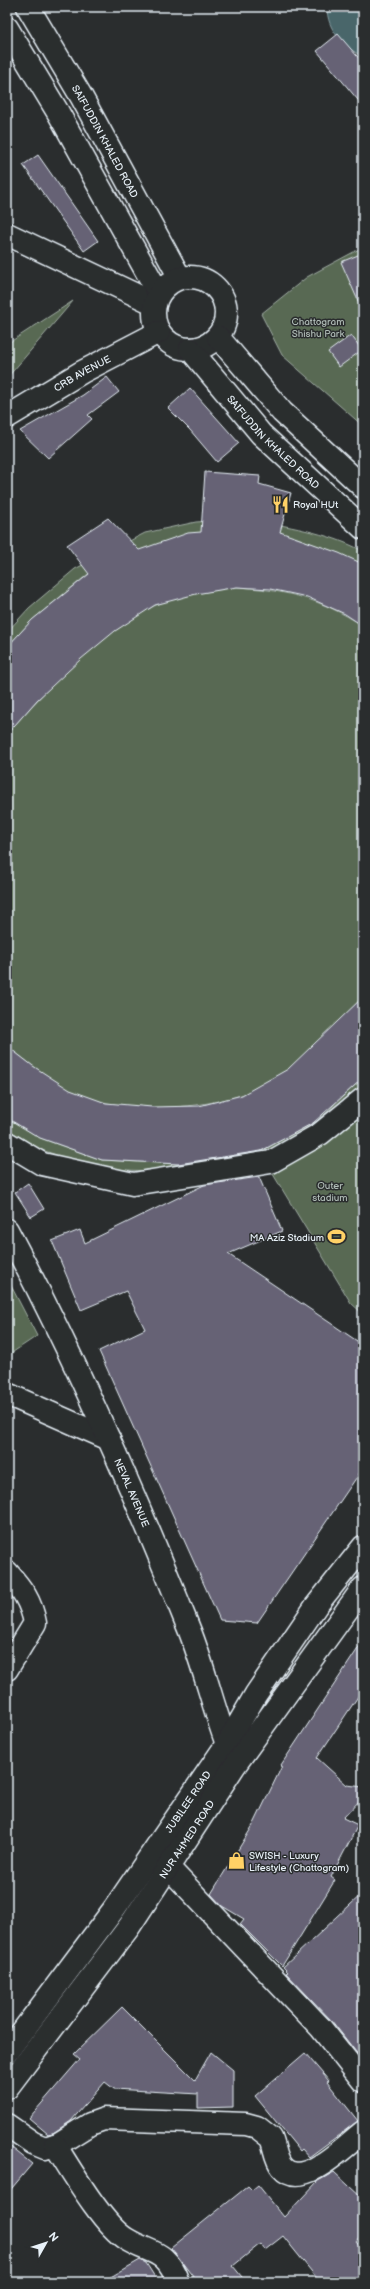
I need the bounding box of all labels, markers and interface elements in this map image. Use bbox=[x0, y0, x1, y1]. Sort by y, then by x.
street label: SAIFUDDIN KHALED ROAD bbox=[69, 83, 140, 200]
park label: Chattogram Shishu Park bbox=[292, 316, 344, 340]
street label: CRB AVENUE bbox=[52, 353, 113, 395]
street label: SAIFUDDIN KHALED ROAD bbox=[224, 393, 321, 492]
restaurant icon: Royal HUt bbox=[270, 494, 290, 514]
place label: Royal HUt bbox=[293, 499, 338, 511]
park label: Outer stadium bbox=[312, 1180, 348, 1204]
sports icon: MA Aziz Stadium bbox=[327, 1227, 347, 1247]
place label: MA Aziz Stadium bbox=[250, 1232, 324, 1244]
street label: NEVAL AVENUE bbox=[111, 1457, 152, 1529]
street label: JUBILEE ROAD bbox=[163, 1769, 214, 1835]
street label: NUR AHMED ROAD bbox=[157, 1798, 217, 1881]
place label: SWISH - Luxury Lifestyle (Chattogram) bbox=[249, 1850, 350, 1874]
shop icon: SWISH - Luxury Lifestyle (Chattogram) bbox=[226, 1851, 246, 1871]
north arrow bbox=[26, 2223, 66, 2263]
text: N bbox=[46, 2230, 61, 2244]

